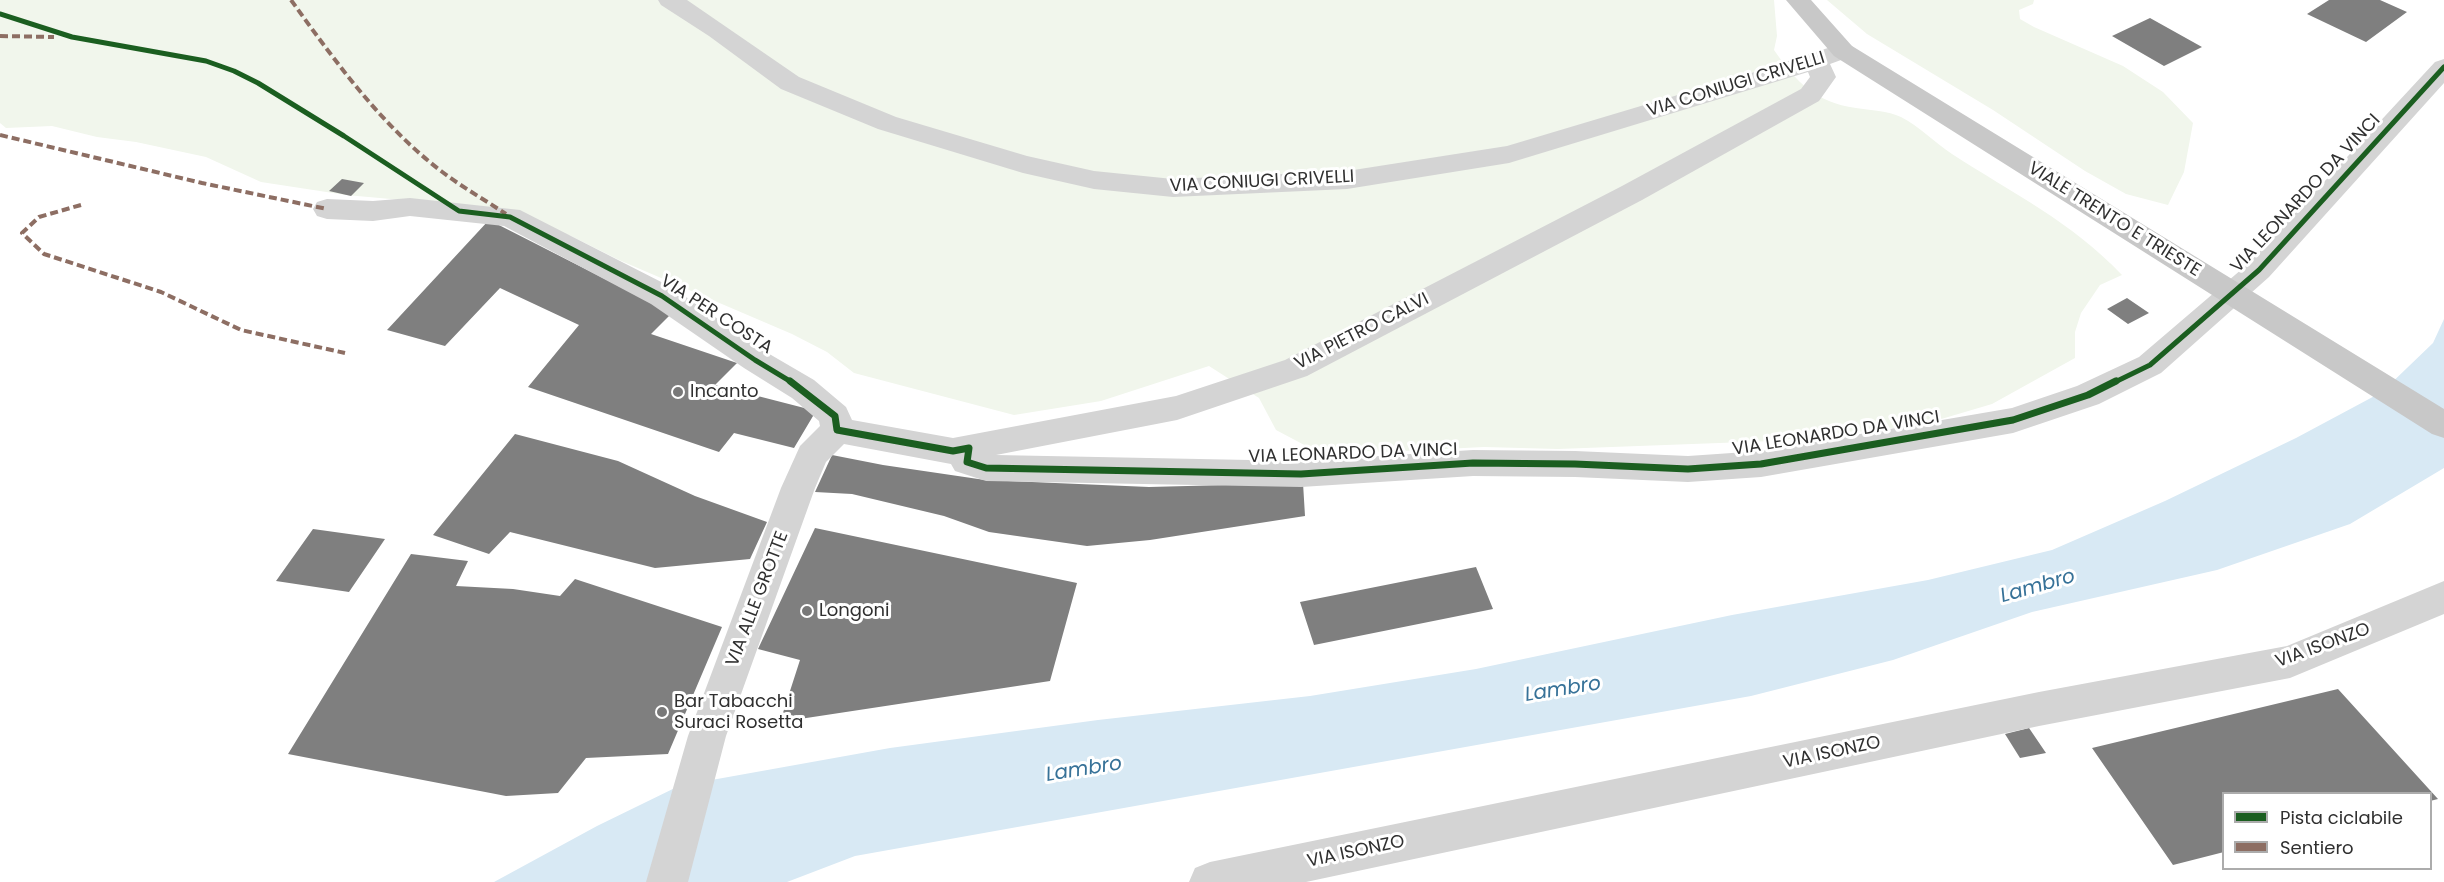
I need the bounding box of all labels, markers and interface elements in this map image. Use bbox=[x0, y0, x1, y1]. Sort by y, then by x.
street label: VIA CONIUGI CRIVELLI bbox=[1645, 48, 1827, 122]
street label: VIA LEONARDO DA VINCI bbox=[2227, 110, 2385, 278]
street label: VIALE TRENTO E TRIESTE bbox=[2024, 158, 2204, 282]
street label: VIA CONIUGI CRIVELLI bbox=[1169, 166, 1355, 198]
street label: VIA PER COSTA bbox=[656, 271, 776, 359]
street label: VIA PIETRO CALVI bbox=[1291, 289, 1433, 375]
place label: Incanto bbox=[690, 381, 759, 403]
marker: Incanto bbox=[671, 385, 685, 399]
street label: VIA LEONARDO DA VINCI bbox=[1731, 407, 1941, 461]
street label: VIA LEONARDO DA VINCI bbox=[1248, 440, 1458, 468]
street label: VIA ALLE GROTTE bbox=[722, 528, 794, 670]
water label: Lambro bbox=[1998, 565, 2078, 609]
place label: Longoni bbox=[819, 600, 889, 622]
marker: Longoni bbox=[800, 604, 814, 618]
street label: VIA ISONZO bbox=[2273, 619, 2373, 673]
water label: Lambro bbox=[1523, 672, 1603, 708]
place label: Bar Tabacchi Suraci Rosetta bbox=[674, 691, 803, 734]
marker: Bar Tabacchi Suraci Rosetta bbox=[655, 705, 669, 719]
street label: VIA ISONZO bbox=[1781, 732, 1883, 774]
water label: Lambro bbox=[1044, 752, 1124, 788]
legend bbox=[2222, 792, 2432, 870]
text: Pista ciclabile bbox=[2280, 805, 2403, 830]
street label: VIA ISONZO bbox=[1305, 831, 1407, 873]
text: Sentiero bbox=[2280, 835, 2354, 860]

